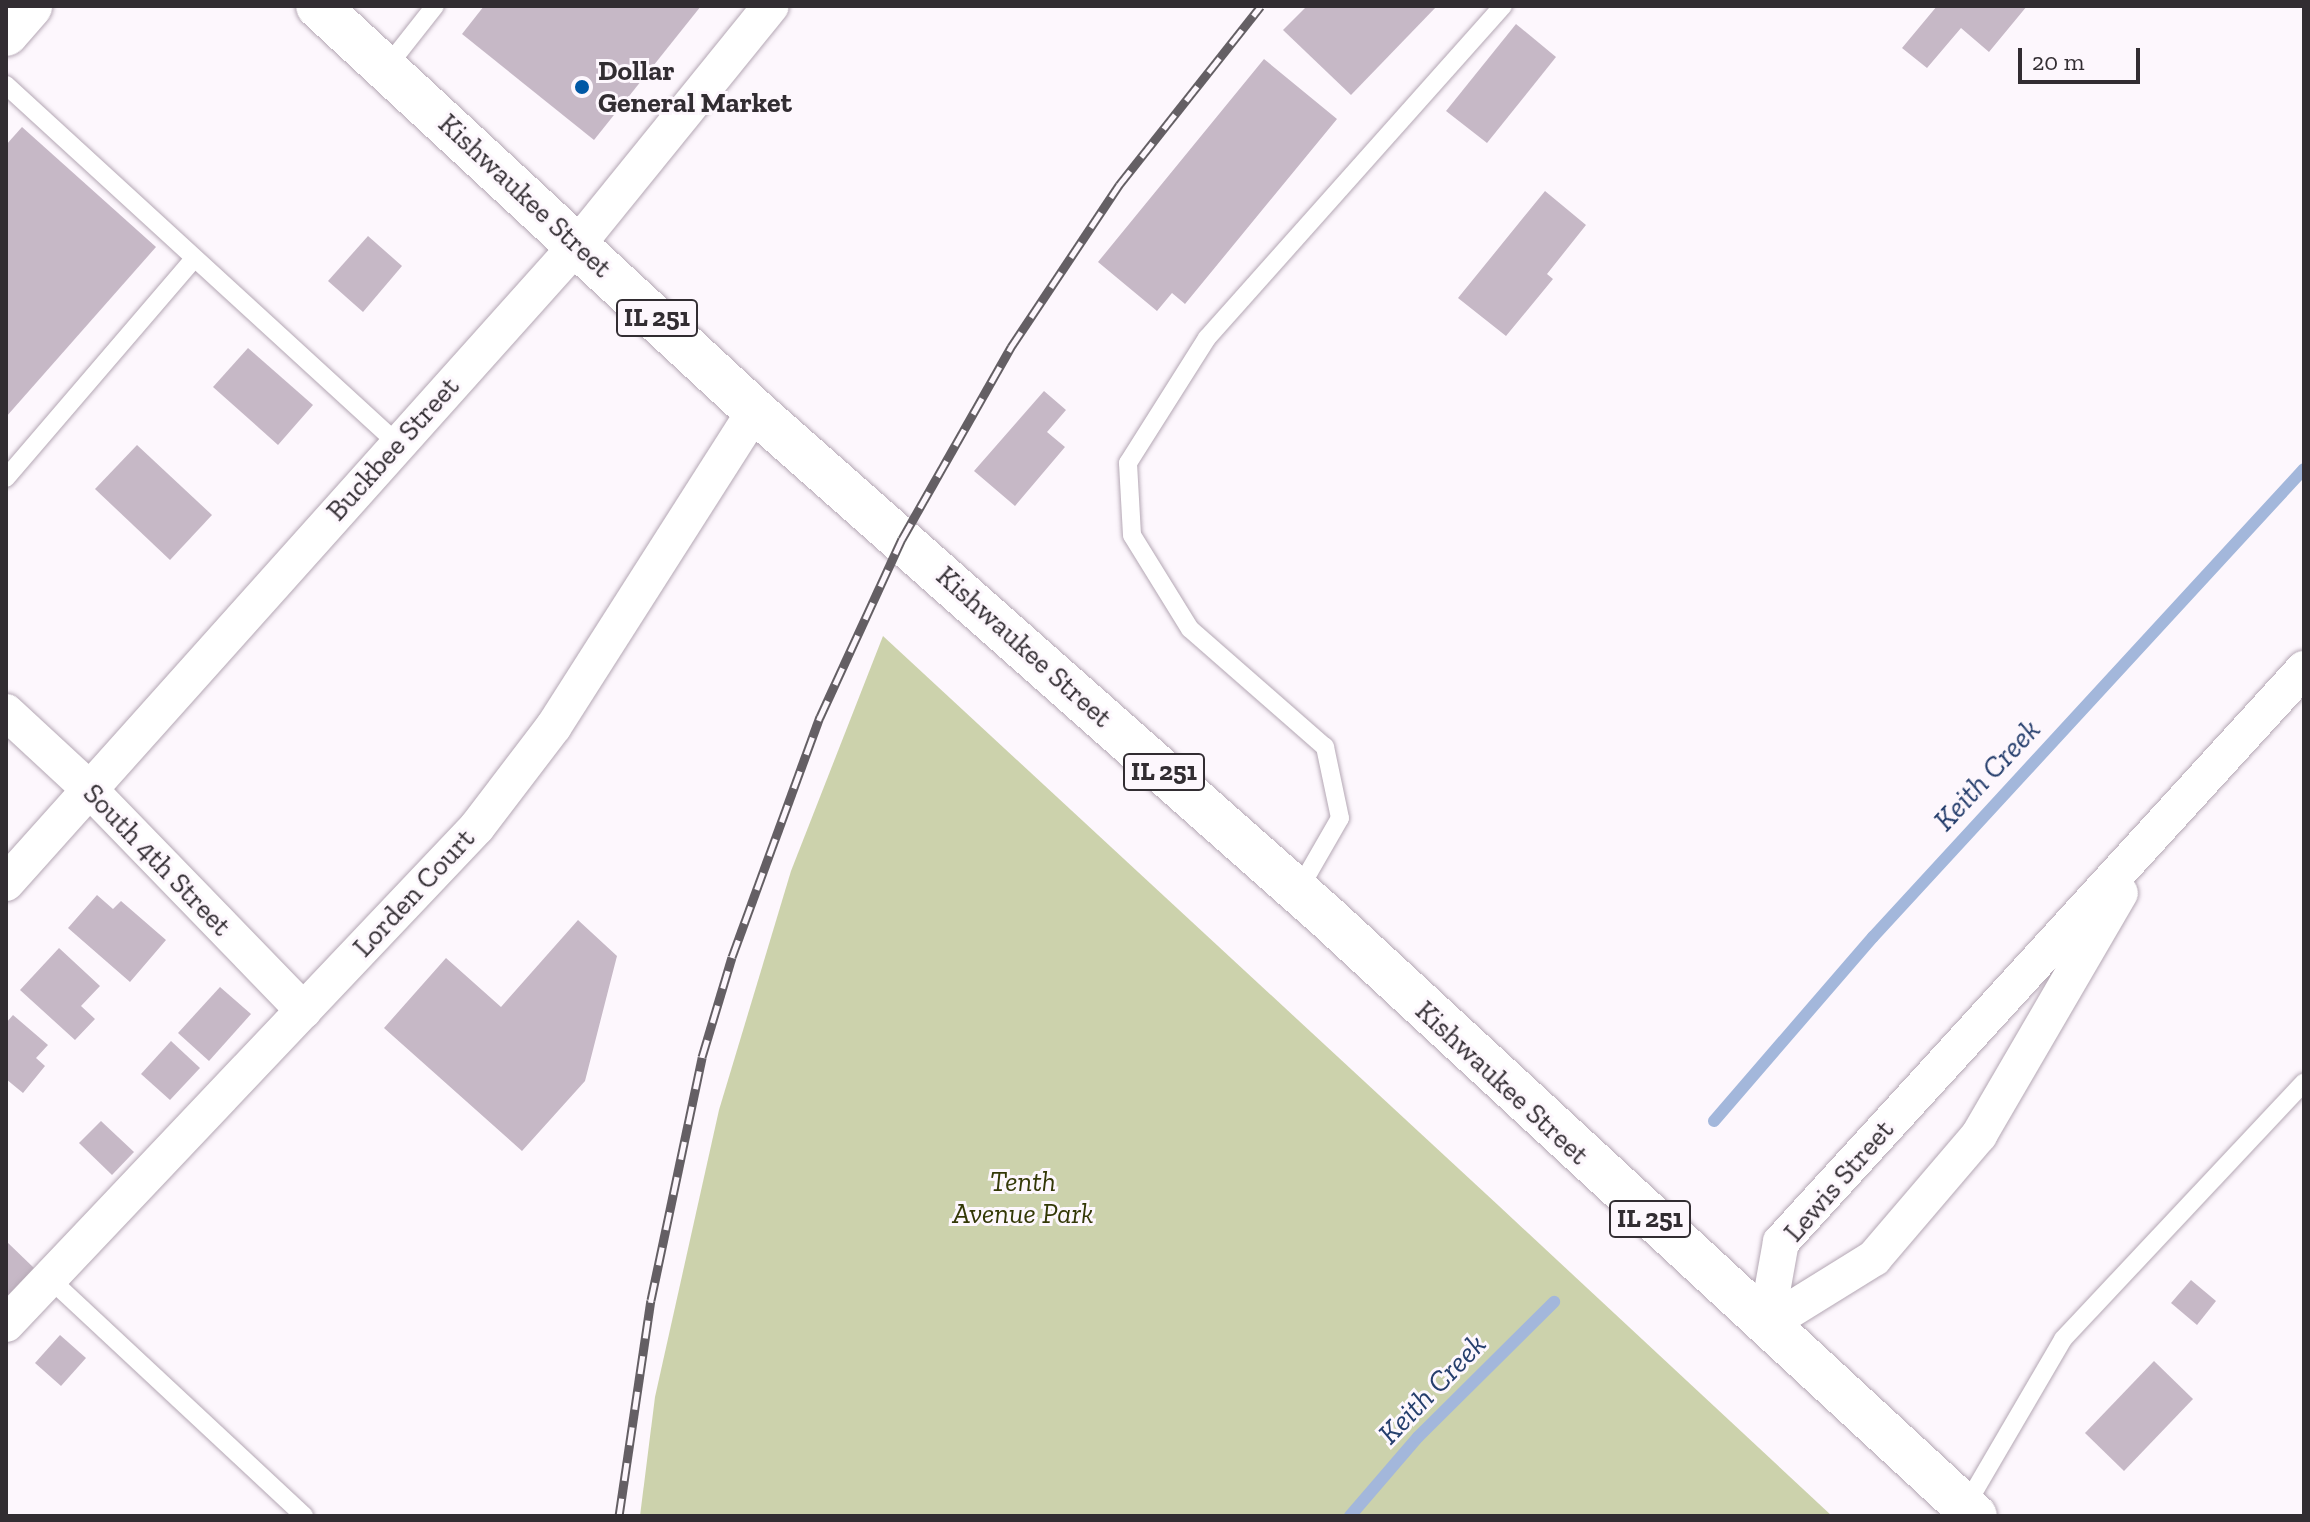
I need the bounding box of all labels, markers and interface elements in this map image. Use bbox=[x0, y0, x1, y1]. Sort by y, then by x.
scale bar bbox=[2022, 32, 2144, 82]
text: 20 m bbox=[2032, 47, 2084, 76]
place label: Dollar General Market bbox=[598, 54, 792, 120]
marker: Dollar General Market bbox=[573, 78, 591, 96]
street label: Kishwaukee Street bbox=[431, 107, 619, 285]
road number: IL 251 bbox=[615, 296, 699, 340]
street label: Buckbee Street bbox=[320, 370, 466, 528]
street label: Kishwaukee Street bbox=[929, 559, 1119, 735]
water label: Keith Creek bbox=[1926, 712, 2048, 838]
road number: IL 251 bbox=[1122, 750, 1206, 794]
street label: South 4th Street bbox=[76, 777, 238, 943]
street label: Lorden Court bbox=[346, 822, 482, 964]
street label: Kishwaukee Street bbox=[1408, 994, 1596, 1172]
street label: Lewis Street bbox=[1777, 1113, 1901, 1249]
park label: Tenth Avenue Park bbox=[952, 1165, 1094, 1231]
road number: IL 251 bbox=[1608, 1197, 1692, 1241]
water label: Keith Creek bbox=[1371, 1326, 1493, 1452]

